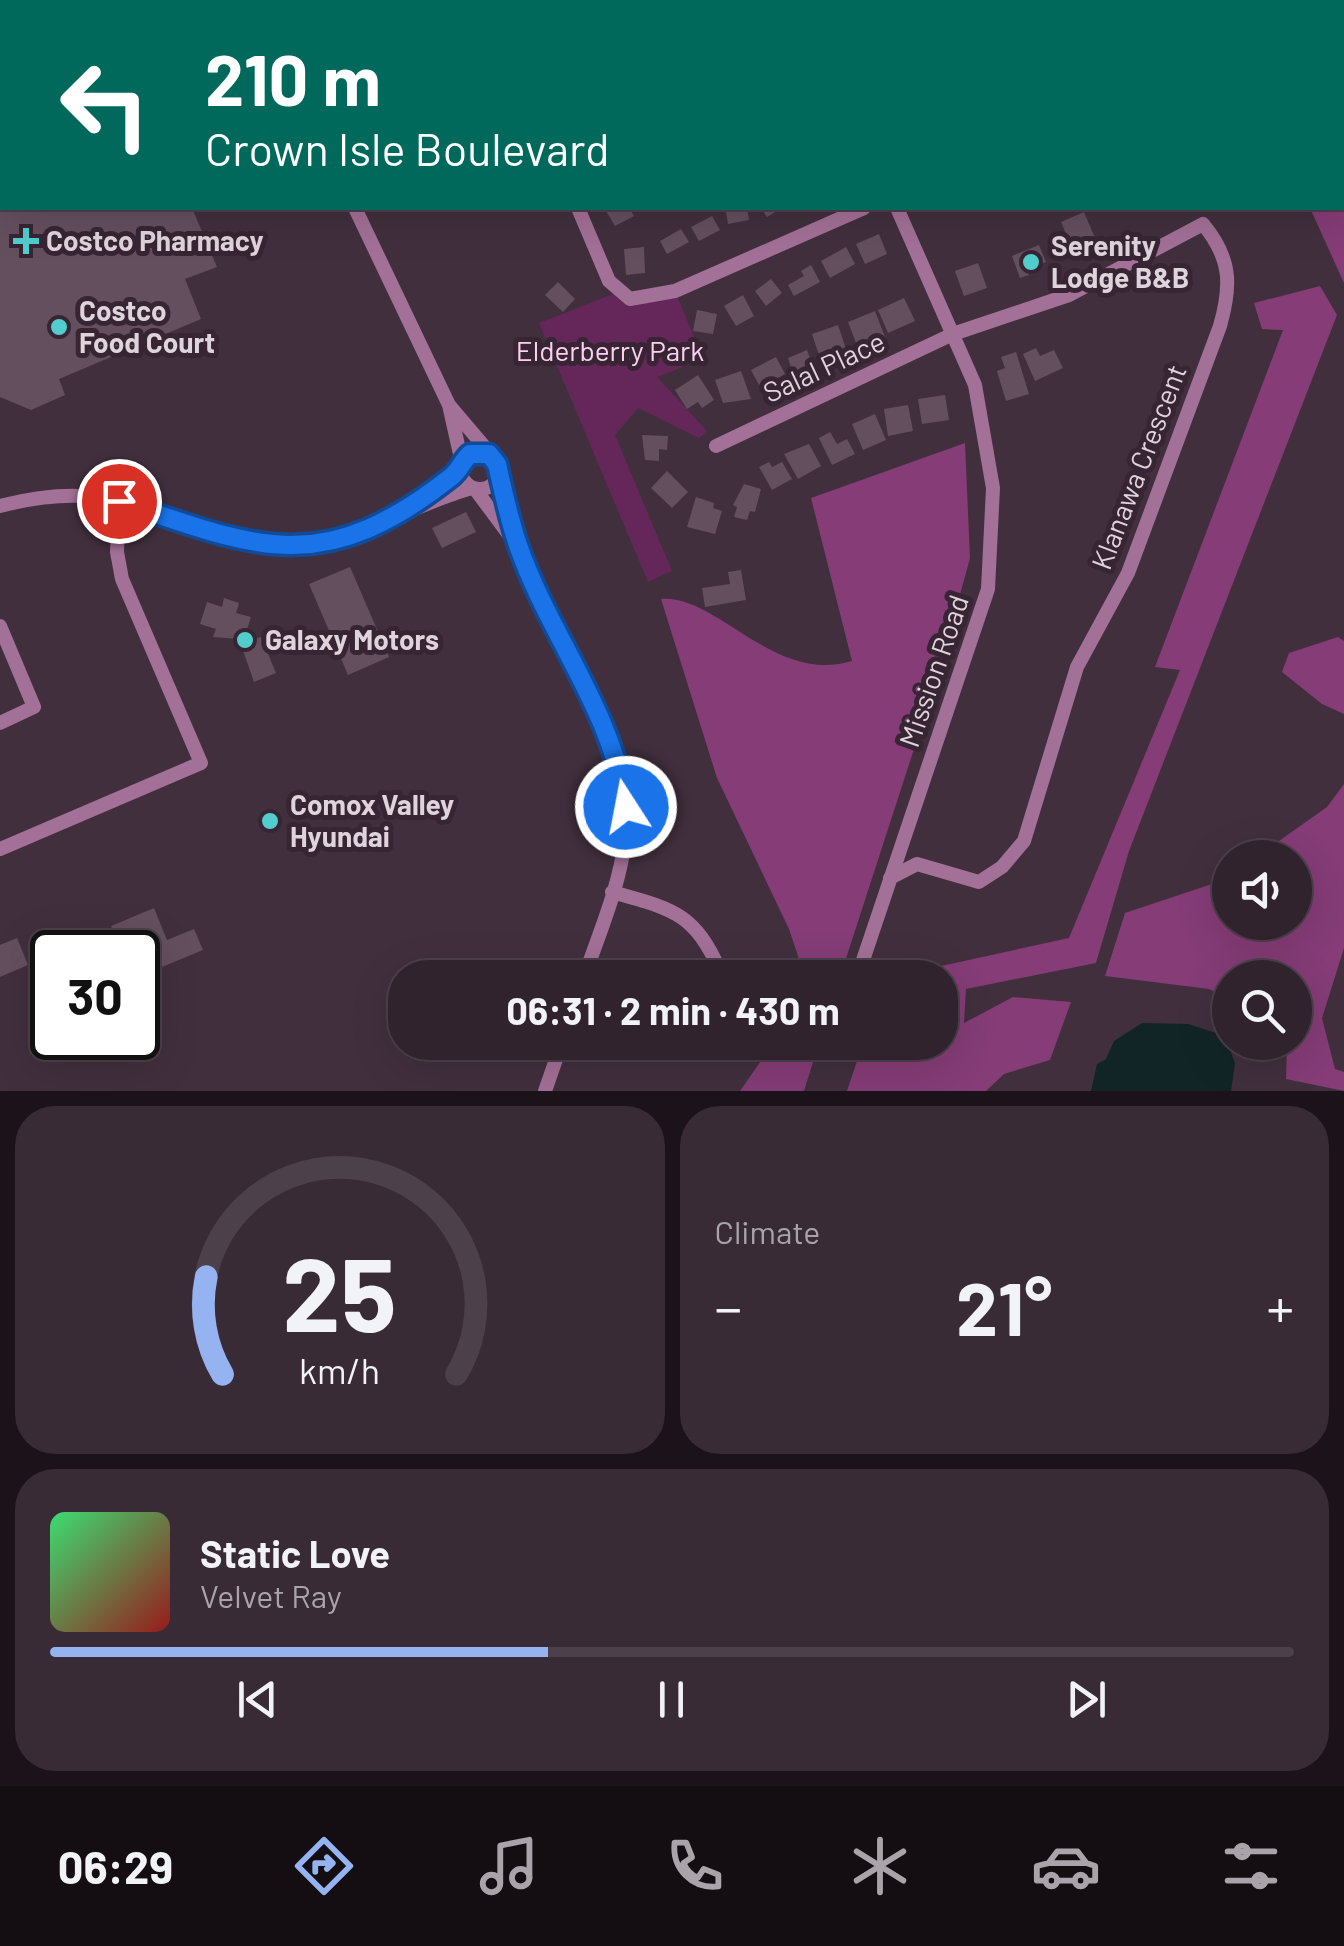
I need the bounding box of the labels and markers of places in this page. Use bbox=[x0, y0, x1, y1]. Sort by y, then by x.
place label: Costco Pharmacy bbox=[46, 223, 264, 257]
place label: Serenity Lodge B&B bbox=[1051, 228, 1189, 294]
marker: Costco Pharmacy bbox=[15, 230, 37, 252]
marker: Serenity Lodge B&B bbox=[1020, 251, 1042, 273]
place label: Costco Food Court bbox=[79, 293, 215, 359]
marker: Costco Food Court bbox=[48, 316, 70, 338]
pin bbox=[77, 459, 162, 544]
place label: Galaxy Motors bbox=[265, 622, 439, 656]
marker: Galaxy Motors bbox=[234, 629, 256, 651]
place label: Comox Valley Hyundai bbox=[290, 787, 454, 853]
marker: Comox Valley Hyundai bbox=[259, 810, 281, 832]

